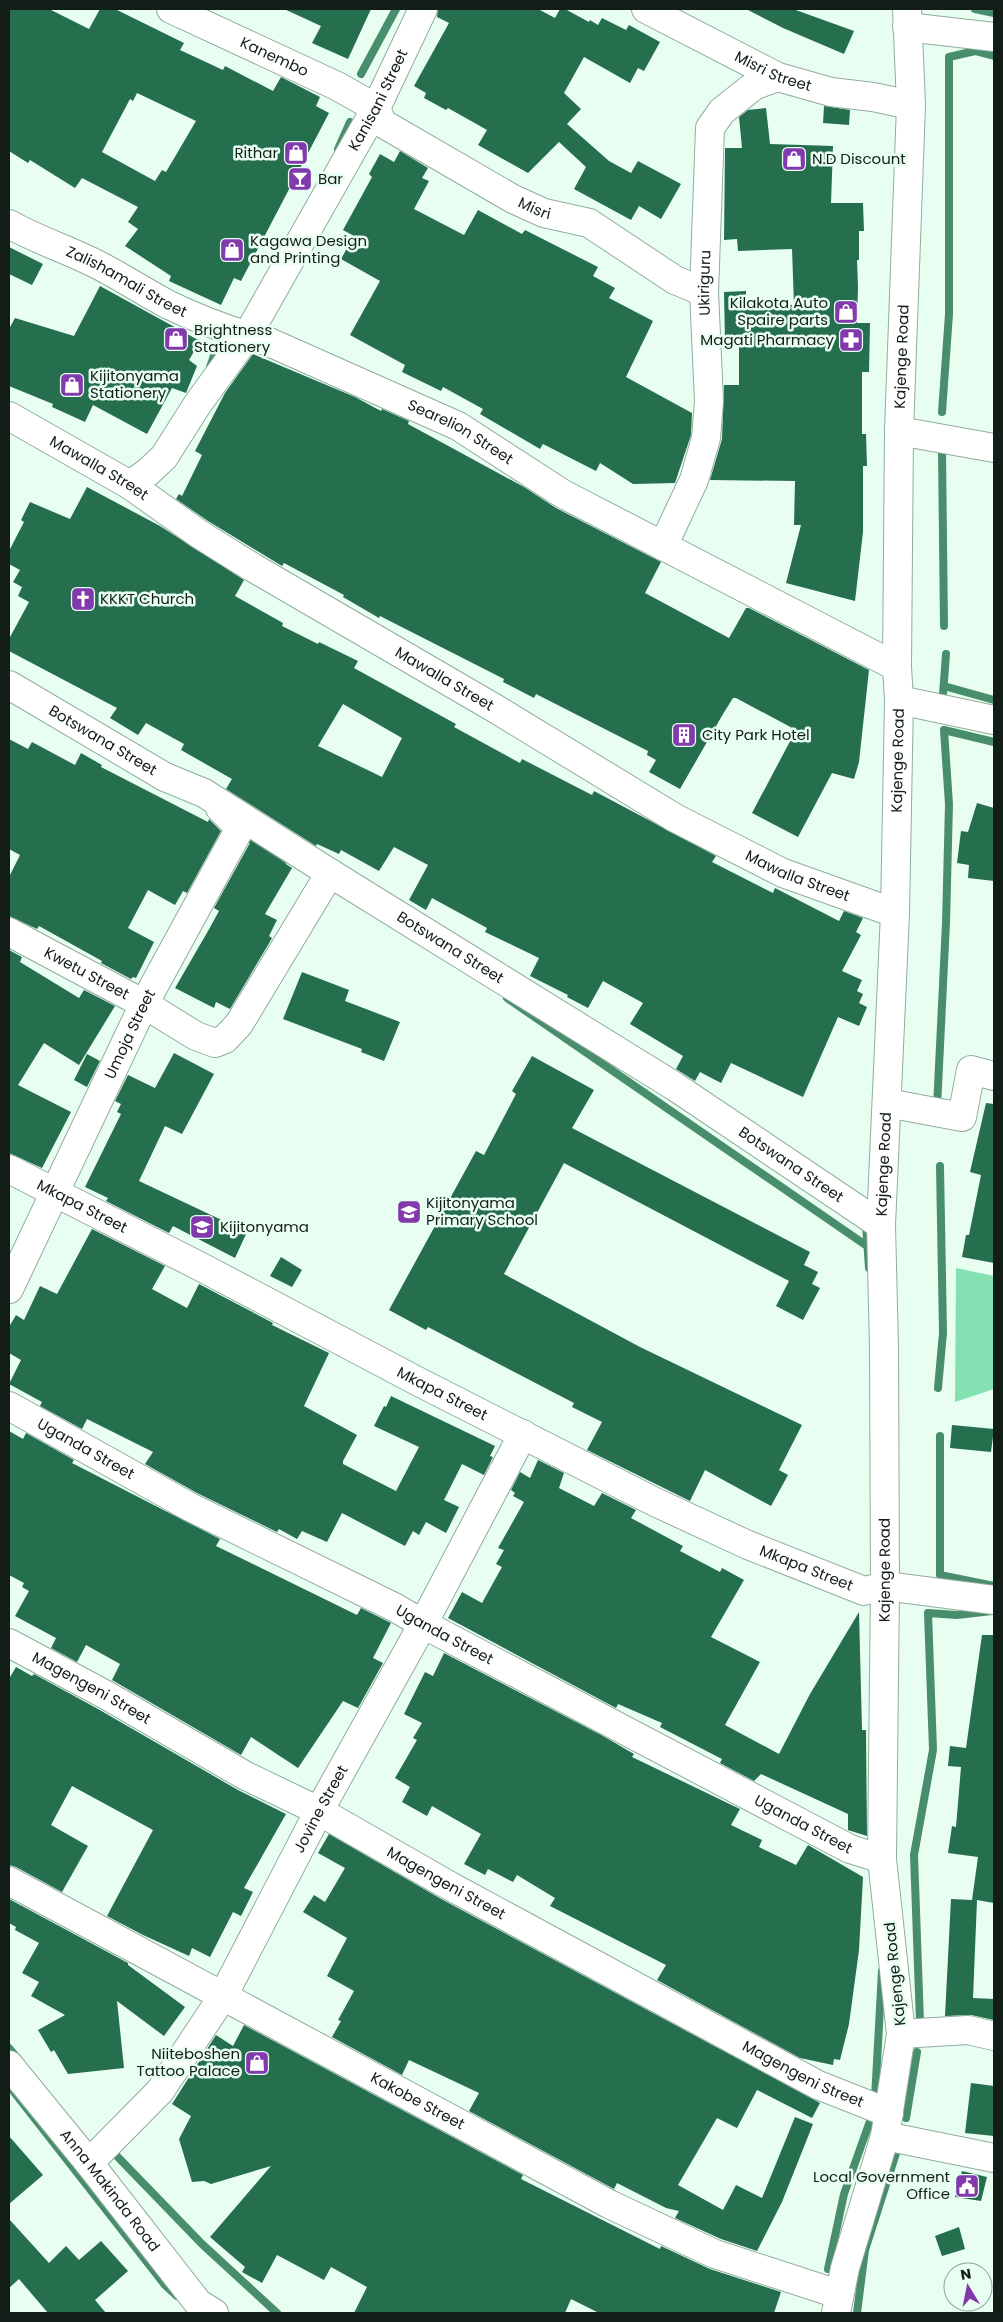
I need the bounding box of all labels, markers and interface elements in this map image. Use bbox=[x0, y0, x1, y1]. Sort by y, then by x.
street label: Kanembo bbox=[237, 32, 312, 81]
street label: Kanisani Street bbox=[343, 45, 412, 155]
street label: Misri Street bbox=[731, 46, 814, 96]
shop icon: Rithar bbox=[283, 140, 309, 166]
place label: Rithar bbox=[234, 142, 278, 163]
shop icon: N.D Discount bbox=[781, 146, 807, 172]
place label: N.D Discount bbox=[812, 148, 906, 169]
bar icon: Bar bbox=[287, 166, 313, 192]
place label: Bar bbox=[318, 168, 343, 189]
street label: Misri bbox=[515, 192, 553, 224]
place label: Kagawa Design and Printing bbox=[250, 230, 367, 268]
shop icon: Kagawa Design and Printing bbox=[219, 237, 245, 263]
street label: Zalishamali Street bbox=[63, 241, 191, 322]
street label: Ukiriguru bbox=[693, 250, 716, 316]
place label: Kilakota Auto Spaire parts bbox=[730, 292, 828, 330]
shop icon: Kilakota Auto Spaire parts bbox=[833, 299, 859, 325]
street label: Kajenge Road bbox=[889, 304, 914, 409]
place label: Brightness Stationery bbox=[194, 319, 272, 357]
shop icon: Brightness Stationery bbox=[163, 326, 189, 352]
pharmacy icon: Magati Pharmacy bbox=[838, 327, 864, 353]
place label: Magati Pharmacy bbox=[700, 329, 835, 350]
place label: Kijitonyama Stationery bbox=[90, 365, 179, 403]
shop icon: Kijitonyama Stationery bbox=[59, 372, 85, 398]
street label: Searelion Street bbox=[405, 394, 517, 469]
street label: Mawalla Street bbox=[46, 430, 153, 505]
church icon: KKKT Church bbox=[70, 586, 96, 612]
place label: KKKT Church bbox=[100, 588, 194, 609]
street label: Mawalla Street bbox=[391, 642, 498, 716]
street label: Botswana Street bbox=[45, 700, 161, 780]
street label: Kajenge Road bbox=[886, 708, 909, 813]
building icon: City Park Hotel bbox=[671, 722, 697, 748]
place label: City Park Hotel bbox=[702, 724, 810, 745]
street label: Mawalla Street bbox=[742, 845, 853, 906]
street label: Botswana Street bbox=[393, 906, 508, 988]
street label: Kwetu Street bbox=[41, 942, 133, 1004]
street label: Umoja Street bbox=[99, 985, 160, 1082]
street label: Kajenge Road bbox=[870, 1112, 896, 1217]
street label: Botswana Street bbox=[735, 1121, 848, 1207]
street label: Mkapa Street bbox=[33, 1174, 131, 1238]
place label: Kijitonyama Primary School bbox=[426, 1192, 538, 1230]
school or university icon: Kijitonyama Primary School bbox=[396, 1199, 422, 1225]
school or university icon: Kijitonyama bbox=[189, 1214, 215, 1240]
place label: Kijitonyama bbox=[220, 1216, 309, 1237]
street label: Mkapa Street bbox=[393, 1361, 491, 1425]
street label: Uganda Street bbox=[34, 1413, 138, 1484]
street label: Kajenge Road bbox=[874, 1518, 895, 1622]
street label: Mkapa Street bbox=[757, 1540, 856, 1596]
street label: Uganda Street bbox=[392, 1599, 497, 1669]
street label: Magengeni Street bbox=[29, 1646, 155, 1729]
street label: Jovine Street bbox=[288, 1761, 352, 1856]
street label: Uganda Street bbox=[751, 1789, 856, 1859]
street label: Magengeni Street bbox=[383, 1841, 510, 1924]
street label: Kajenge Road bbox=[879, 1921, 910, 2027]
street label: Magengeni Street bbox=[739, 2035, 867, 2112]
place label: Niiteboshen Tattoo Palace bbox=[137, 2043, 240, 2081]
shop icon: Niiteboshen Tattoo Palace bbox=[244, 2050, 270, 2076]
street label: Kakobe Street bbox=[367, 2067, 469, 2134]
street label: Anna Makinda Road bbox=[55, 2124, 165, 2256]
place label: Local Government Office bbox=[813, 2166, 950, 2204]
public building icon: Local Government Office bbox=[954, 2173, 980, 2199]
north arrow bbox=[943, 2262, 993, 2312]
text: N bbox=[959, 2263, 973, 2285]

